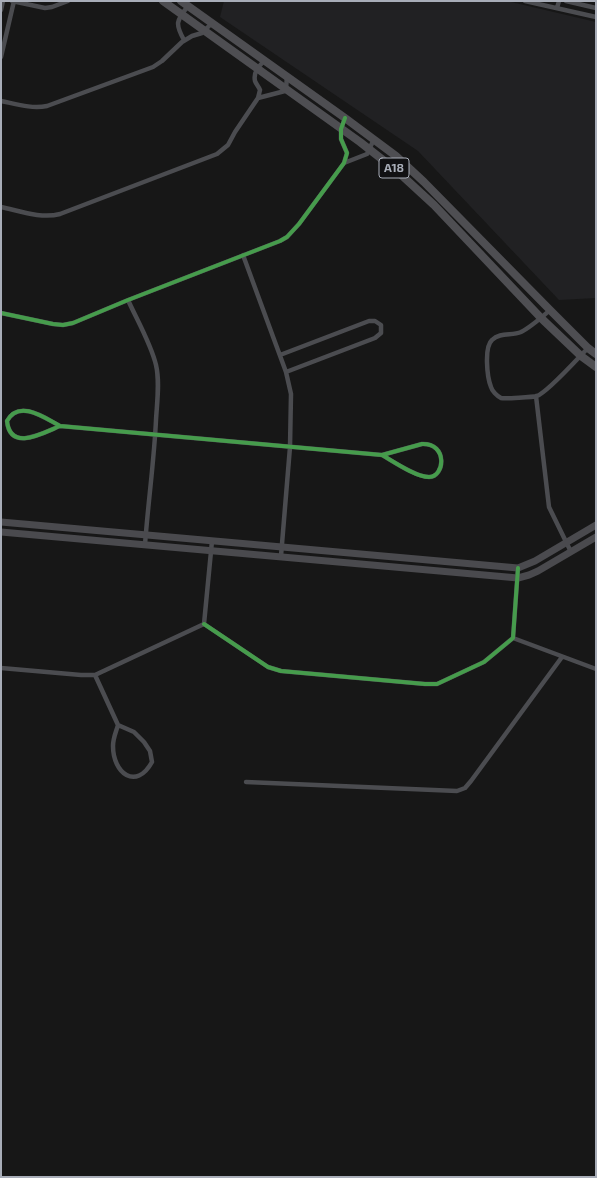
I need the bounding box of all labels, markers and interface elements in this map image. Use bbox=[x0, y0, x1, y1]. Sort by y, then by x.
road number: A18 bbox=[379, 158, 409, 178]

